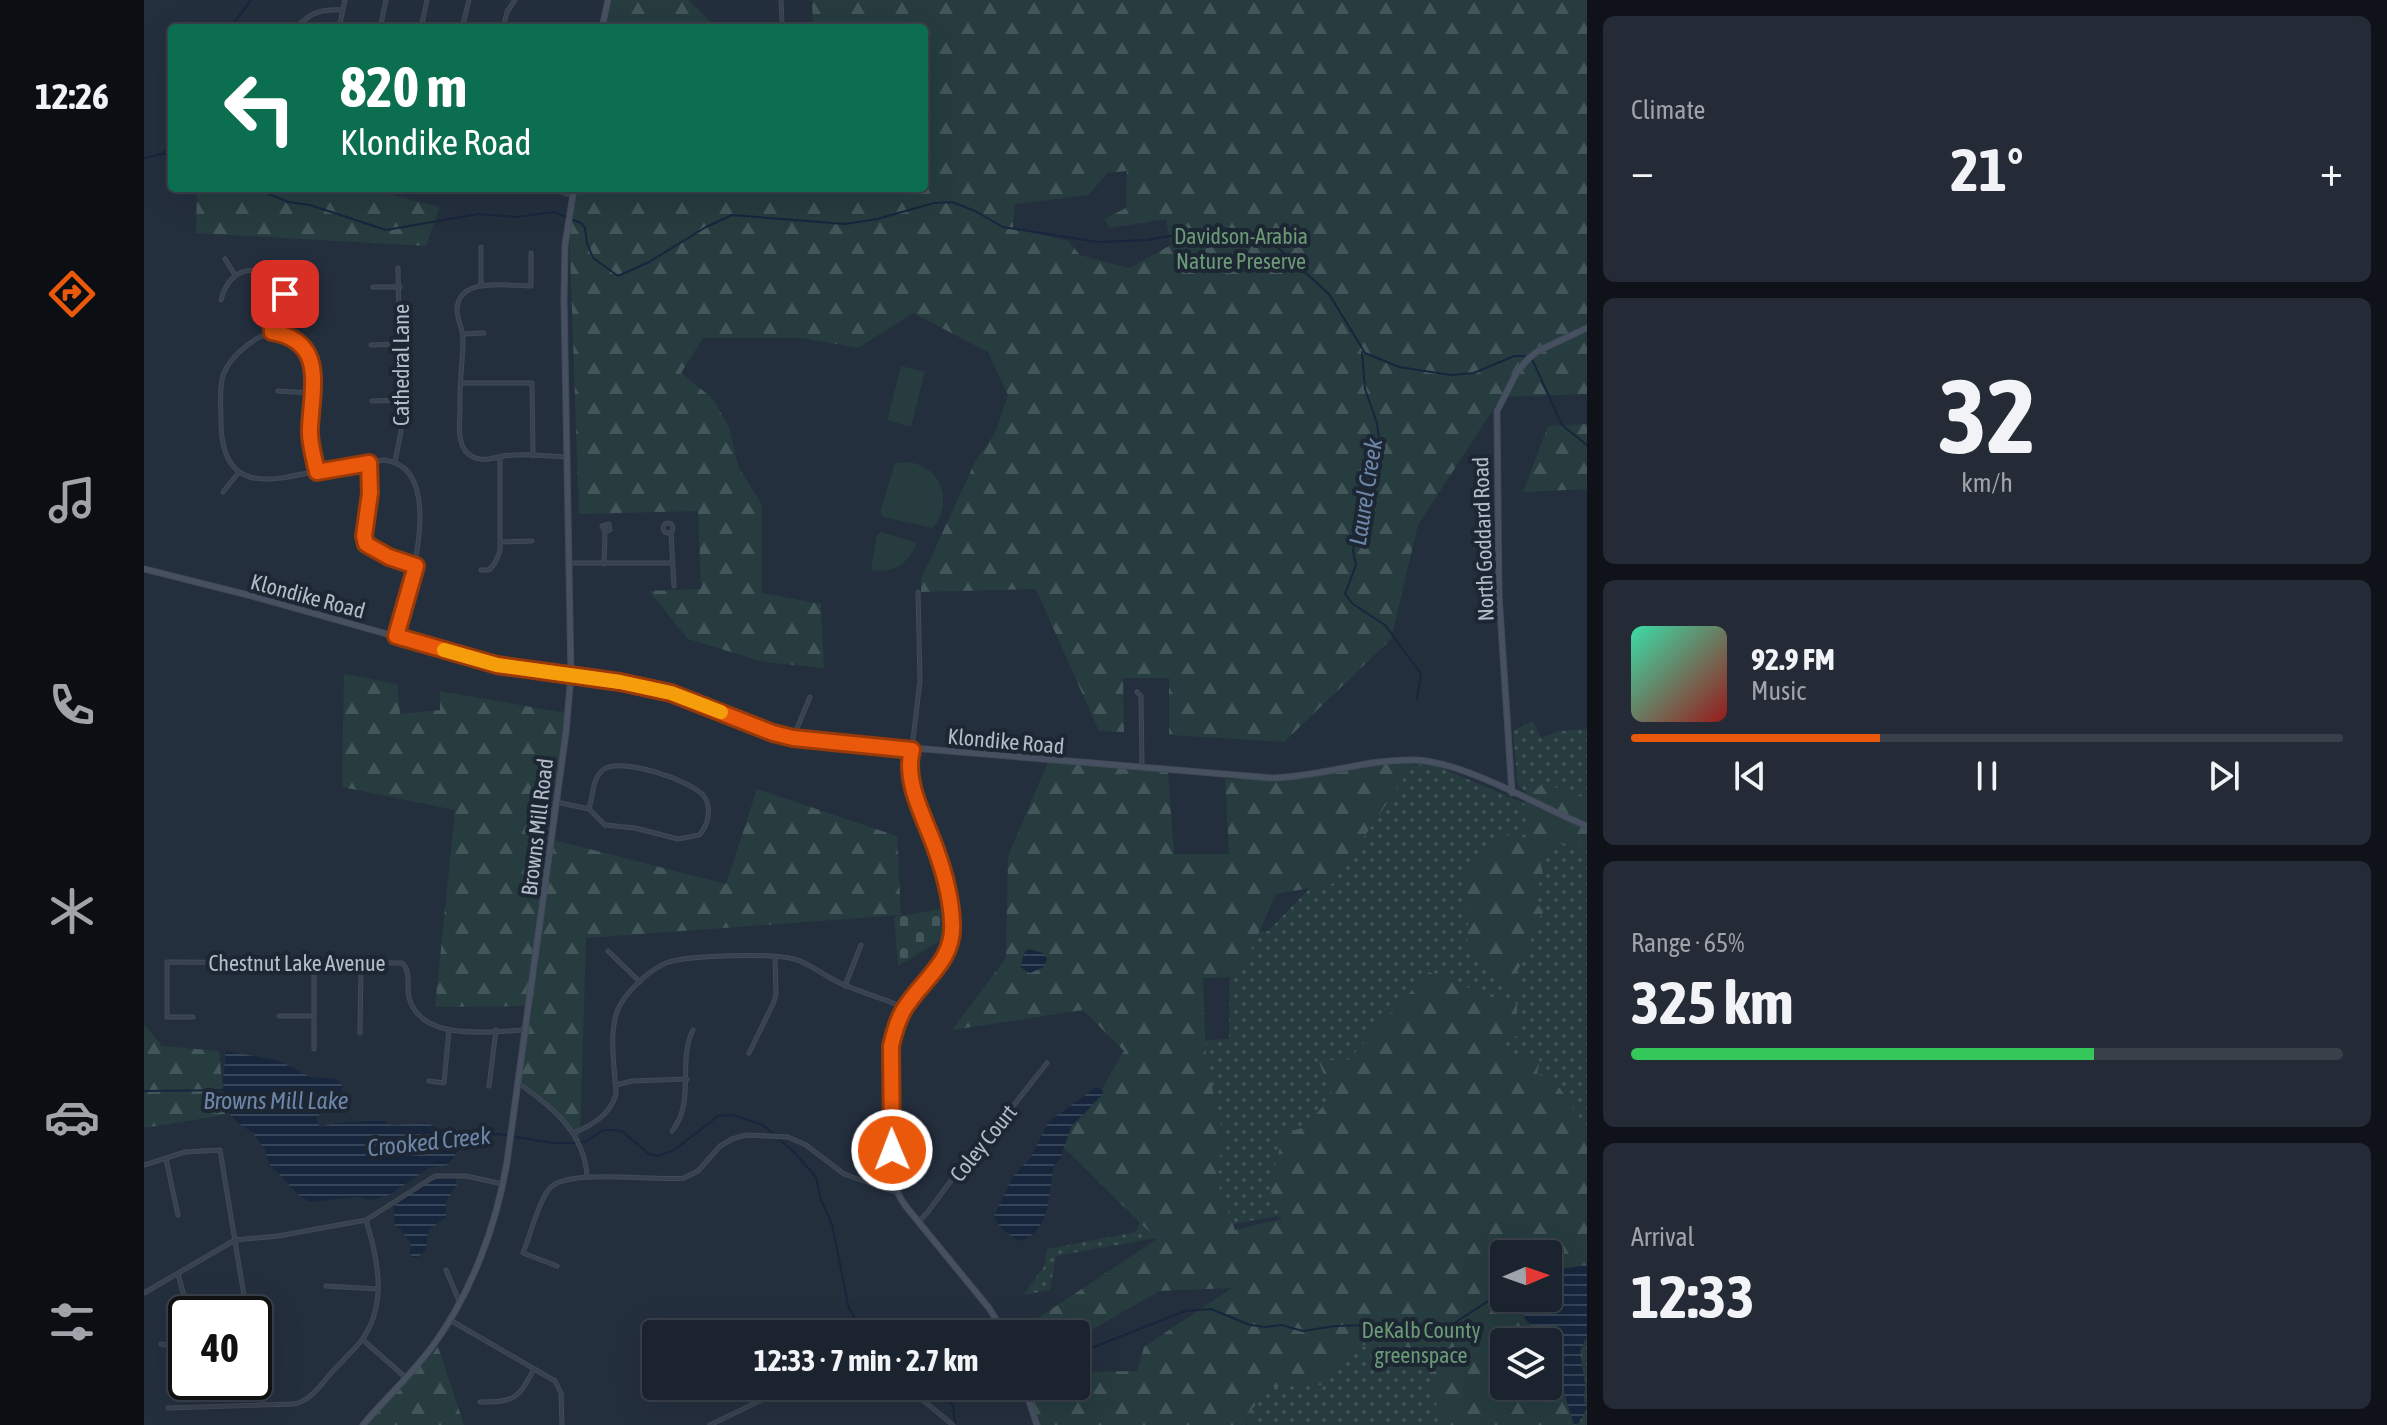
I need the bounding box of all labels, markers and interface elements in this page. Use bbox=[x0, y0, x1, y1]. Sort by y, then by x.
text: 820 m bbox=[340, 55, 467, 119]
icon: left bbox=[208, 56, 312, 160]
text: 12:26 bbox=[35, 75, 109, 117]
text: Climate bbox=[1631, 95, 1705, 125]
text: Klondike Road bbox=[340, 121, 532, 163]
text: 21° bbox=[1951, 135, 2023, 204]
text: − bbox=[1631, 145, 1654, 195]
text: + bbox=[2320, 145, 2343, 195]
park label: Davidson-Arabia Nature Preserve bbox=[1174, 223, 1308, 274]
pin bbox=[251, 260, 319, 328]
icon: directions bbox=[44, 266, 100, 322]
icon: arrive bbox=[263, 272, 307, 316]
street label: Cathedral Lane bbox=[388, 304, 414, 426]
text: 32 bbox=[1938, 356, 2036, 475]
water label: Laurel Creek bbox=[1344, 436, 1387, 547]
street label: North Goddard Road bbox=[1467, 456, 1499, 622]
text: km/h bbox=[1961, 468, 2013, 498]
icon: music bbox=[44, 472, 100, 528]
street label: Klondike Road bbox=[248, 568, 368, 624]
text: 92.9 FM bbox=[1751, 642, 1835, 676]
text: Music bbox=[1751, 676, 1806, 706]
icon: phone bbox=[44, 677, 100, 733]
street label: Klondike Road bbox=[947, 723, 1065, 759]
icon: previous bbox=[1728, 754, 1772, 798]
icon: pause bbox=[1965, 754, 2009, 798]
icon: next bbox=[2202, 754, 2246, 798]
street label: Browns Mill Road bbox=[516, 757, 558, 897]
icon: climate bbox=[44, 883, 100, 939]
text: Range · 65% bbox=[1631, 928, 1744, 958]
street label: Chestnut Lake Avenue bbox=[208, 950, 386, 976]
text: 325 km bbox=[1631, 968, 1793, 1037]
water label: Browns Mill Lake bbox=[203, 1087, 349, 1114]
icon: car bbox=[44, 1089, 100, 1145]
street label: Coley Court bbox=[944, 1099, 1022, 1187]
position arrow bbox=[850, 1108, 934, 1192]
water label: Crooked Creek bbox=[366, 1122, 492, 1161]
text: Arrival bbox=[1631, 1222, 1695, 1252]
north arrow bbox=[1490, 1240, 1562, 1312]
map controls bbox=[1490, 1240, 1562, 1400]
text: 12:33 bbox=[1631, 1262, 1754, 1331]
icon: filters bbox=[44, 1294, 100, 1350]
speed limit sign: 40 bbox=[168, 1296, 272, 1400]
park label: DeKalb County greenspace bbox=[1361, 1317, 1481, 1368]
button: layers bbox=[1490, 1328, 1562, 1400]
text: 12:33 · 7 min · 2.7 km bbox=[754, 1343, 978, 1377]

